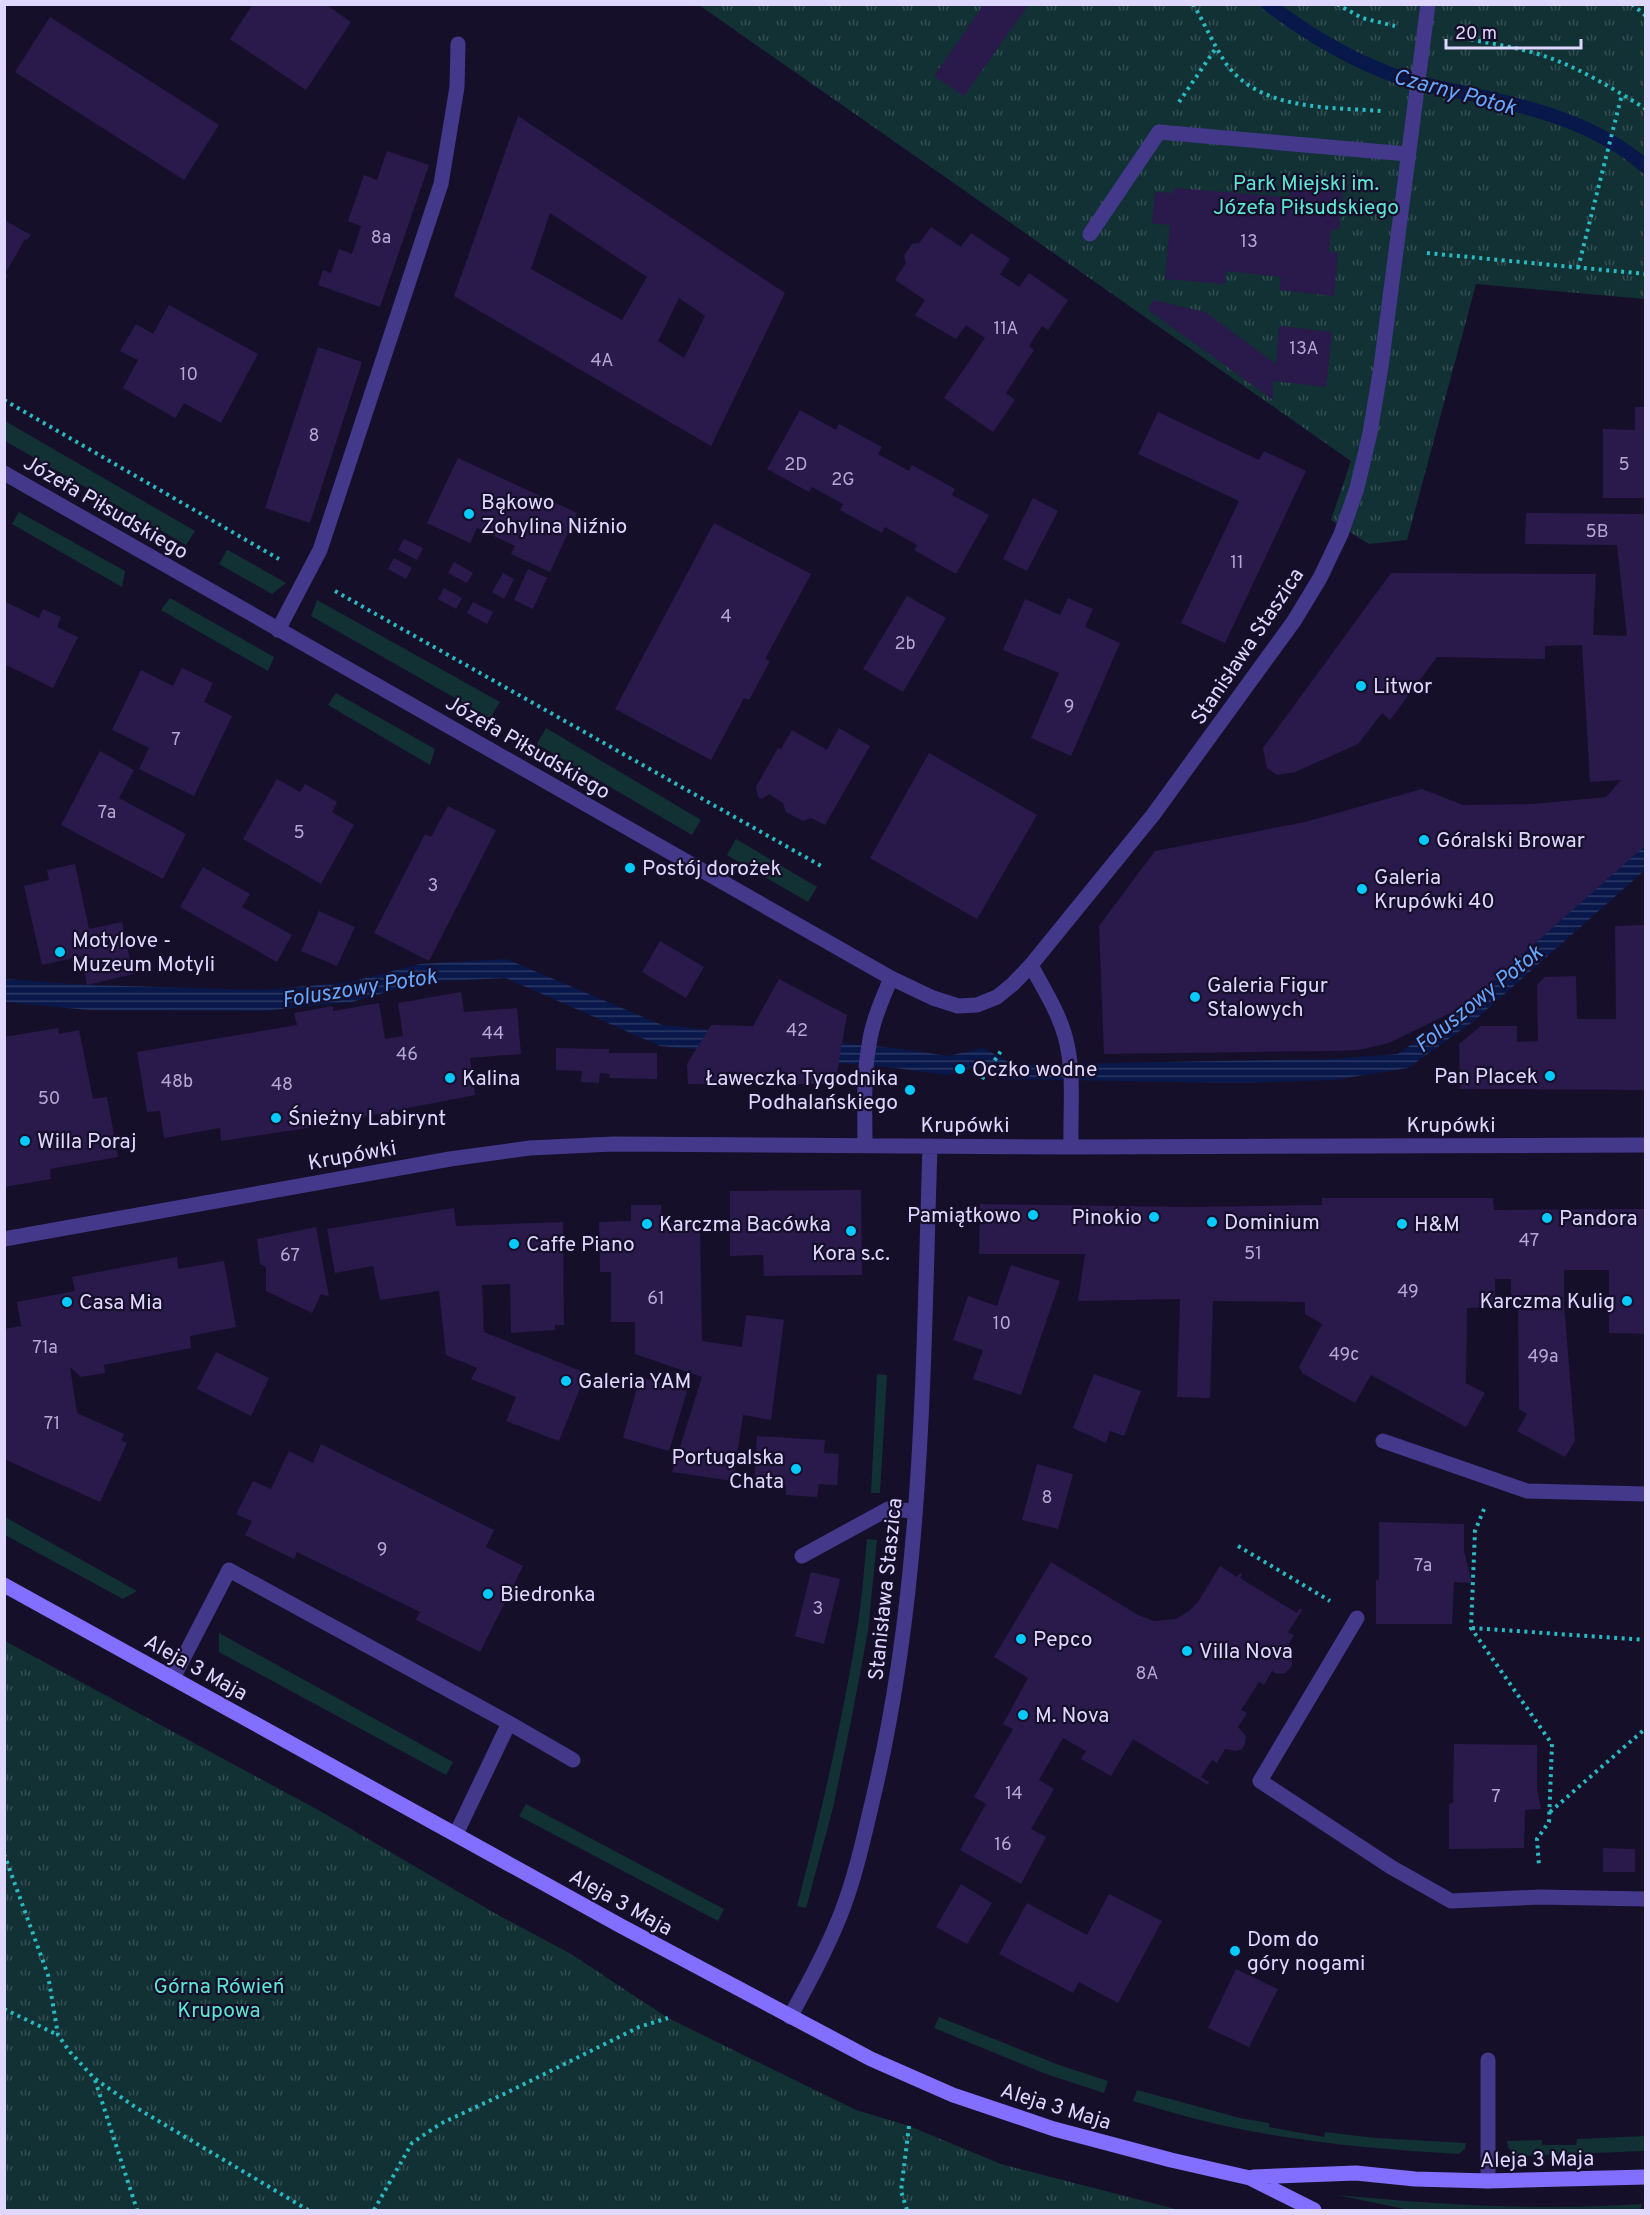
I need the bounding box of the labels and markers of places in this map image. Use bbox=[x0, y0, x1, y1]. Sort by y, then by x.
place label: Bąkowo Zohylina Niźnio bbox=[481, 490, 627, 541]
marker: Bąkowo Zohylina Niźnio bbox=[462, 507, 476, 521]
place label: Litwor bbox=[1373, 674, 1432, 701]
marker: Litwor bbox=[1354, 679, 1368, 693]
place label: Góralski Browar bbox=[1436, 828, 1585, 855]
marker: Góralski Browar bbox=[1417, 833, 1431, 847]
place label: Postój dorożek bbox=[642, 856, 782, 883]
marker: Postój dorożek bbox=[623, 861, 637, 875]
place label: Galeria Krupówki 40 bbox=[1374, 865, 1495, 916]
marker: Galeria Krupówki 40 bbox=[1355, 882, 1369, 896]
place label: Motylove - Muzeum Motyli bbox=[72, 928, 215, 979]
marker: Motylove - Muzeum Motyli bbox=[53, 945, 67, 959]
place label: Galeria Figur Stalowych bbox=[1207, 973, 1328, 1024]
marker: Galeria Figur Stalowych bbox=[1188, 990, 1202, 1004]
place label: Oczko wodne bbox=[972, 1057, 1097, 1084]
marker: Oczko wodne bbox=[953, 1062, 967, 1076]
place label: Pan Placek bbox=[1434, 1064, 1538, 1091]
place label: Kalina bbox=[462, 1066, 520, 1093]
place label: Ławeczka Tygodnika Podhalańskiego bbox=[705, 1066, 898, 1117]
marker: Pan Placek bbox=[1543, 1069, 1557, 1083]
marker: Kalina bbox=[443, 1071, 457, 1085]
marker: Ławeczka Tygodnika Podhalańskiego bbox=[903, 1083, 917, 1097]
place label: Śnieżny Labirynt bbox=[288, 1105, 446, 1133]
marker: Śnieżny Labirynt bbox=[269, 1111, 283, 1125]
place label: Willa Poraj bbox=[37, 1129, 137, 1156]
marker: Willa Poraj bbox=[18, 1134, 32, 1148]
place label: Pamiątkowo bbox=[907, 1203, 1021, 1230]
place label: Pinokio bbox=[1071, 1205, 1142, 1232]
place label: Pandora bbox=[1559, 1206, 1637, 1233]
marker: Pamiątkowo bbox=[1026, 1208, 1040, 1222]
marker: Pinokio bbox=[1147, 1210, 1161, 1224]
place label: Dominium bbox=[1224, 1210, 1320, 1237]
marker: Pandora bbox=[1540, 1211, 1554, 1225]
place label: Karczma Bacówka bbox=[659, 1212, 831, 1239]
place label: H&M bbox=[1414, 1212, 1460, 1239]
marker: Dominium bbox=[1205, 1215, 1219, 1229]
marker: Karczma Bacówka bbox=[640, 1217, 654, 1231]
marker: H&M bbox=[1395, 1217, 1409, 1231]
marker: Kora s.c. bbox=[844, 1224, 858, 1238]
place label: Caffe Piano bbox=[526, 1232, 635, 1259]
marker: Caffe Piano bbox=[507, 1237, 521, 1251]
place label: Kora s.c. bbox=[812, 1241, 890, 1268]
place label: Karczma Kulig bbox=[1479, 1289, 1615, 1316]
place label: Casa Mia bbox=[79, 1290, 163, 1317]
marker: Karczma Kulig bbox=[1620, 1294, 1634, 1308]
marker: Casa Mia bbox=[60, 1295, 74, 1309]
place label: Galeria YAM bbox=[578, 1369, 691, 1396]
marker: Galeria YAM bbox=[559, 1374, 573, 1388]
place label: Portugalska Chata bbox=[671, 1445, 784, 1496]
marker: Portugalska Chata bbox=[789, 1462, 803, 1476]
place label: Biedronka bbox=[500, 1582, 595, 1609]
marker: Biedronka bbox=[481, 1587, 495, 1601]
place label: Pepco bbox=[1033, 1627, 1092, 1654]
marker: Pepco bbox=[1014, 1632, 1028, 1646]
place label: Villa Nova bbox=[1199, 1639, 1293, 1666]
marker: Villa Nova bbox=[1180, 1644, 1194, 1658]
place label: M. Nova bbox=[1035, 1703, 1109, 1730]
marker: M. Nova bbox=[1016, 1708, 1030, 1722]
place label: Dom do góry nogami bbox=[1247, 1927, 1365, 1978]
marker: Dom do góry nogami bbox=[1228, 1944, 1242, 1958]

